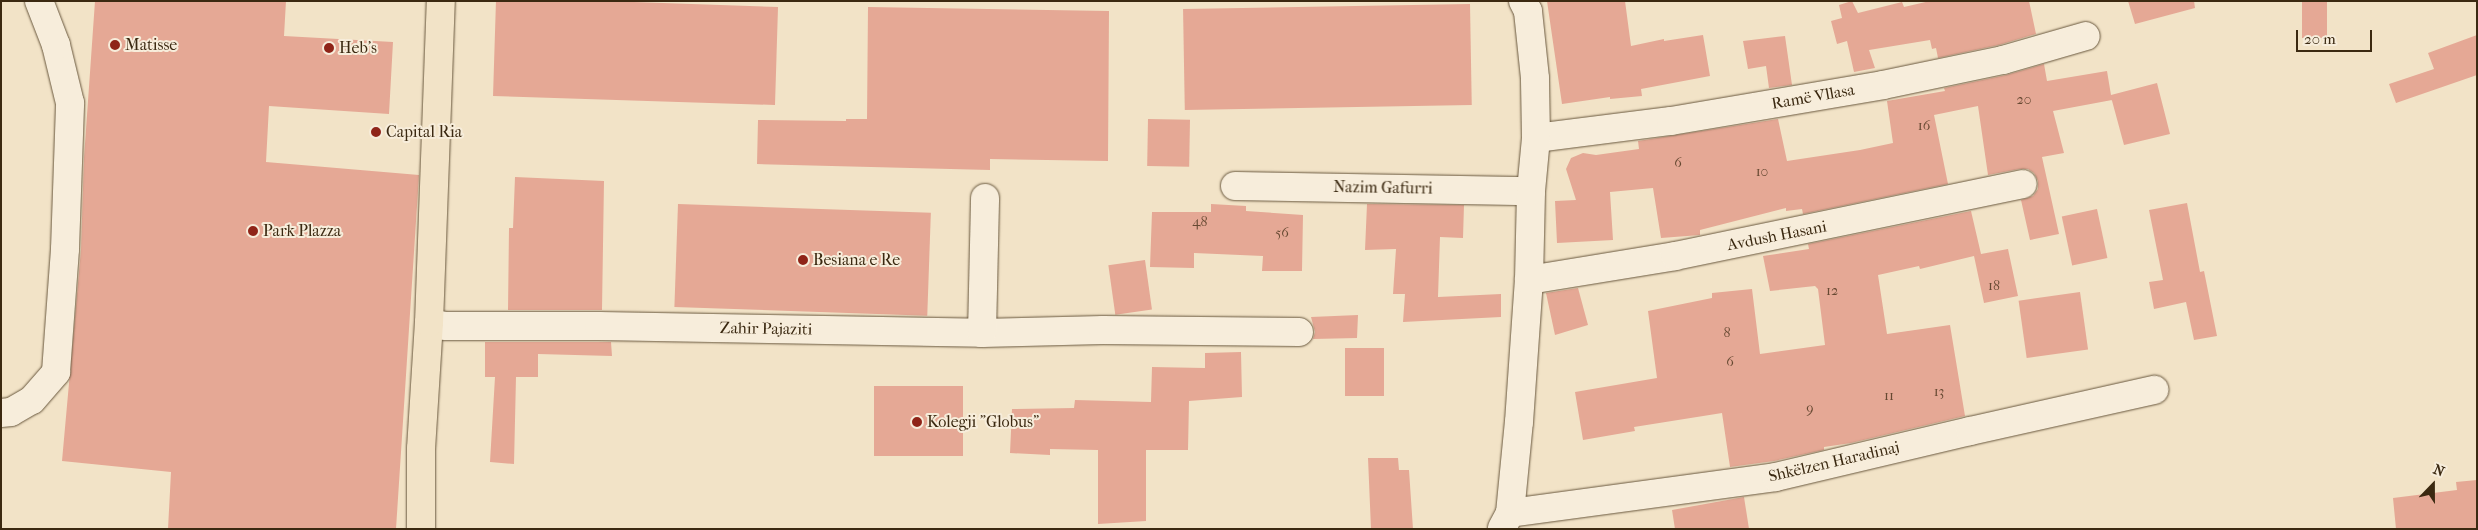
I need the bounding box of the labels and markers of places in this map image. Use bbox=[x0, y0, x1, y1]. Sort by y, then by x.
place label: Matisse bbox=[125, 35, 177, 55]
place label: Heb's bbox=[339, 38, 377, 58]
marker: Matisse bbox=[109, 39, 121, 51]
marker: Heb's bbox=[323, 42, 335, 54]
place label: Capital Ria bbox=[386, 122, 462, 142]
marker: Capital Ria bbox=[370, 126, 382, 138]
place label: Park Plazza bbox=[263, 221, 341, 241]
marker: Park Plazza bbox=[247, 225, 259, 237]
place label: Besiana e Re bbox=[813, 250, 900, 270]
marker: Besiana e Re bbox=[797, 254, 809, 266]
place label: Kolegji "Globus" bbox=[927, 412, 1039, 432]
marker: Kolegji "Globus" bbox=[911, 416, 923, 428]

